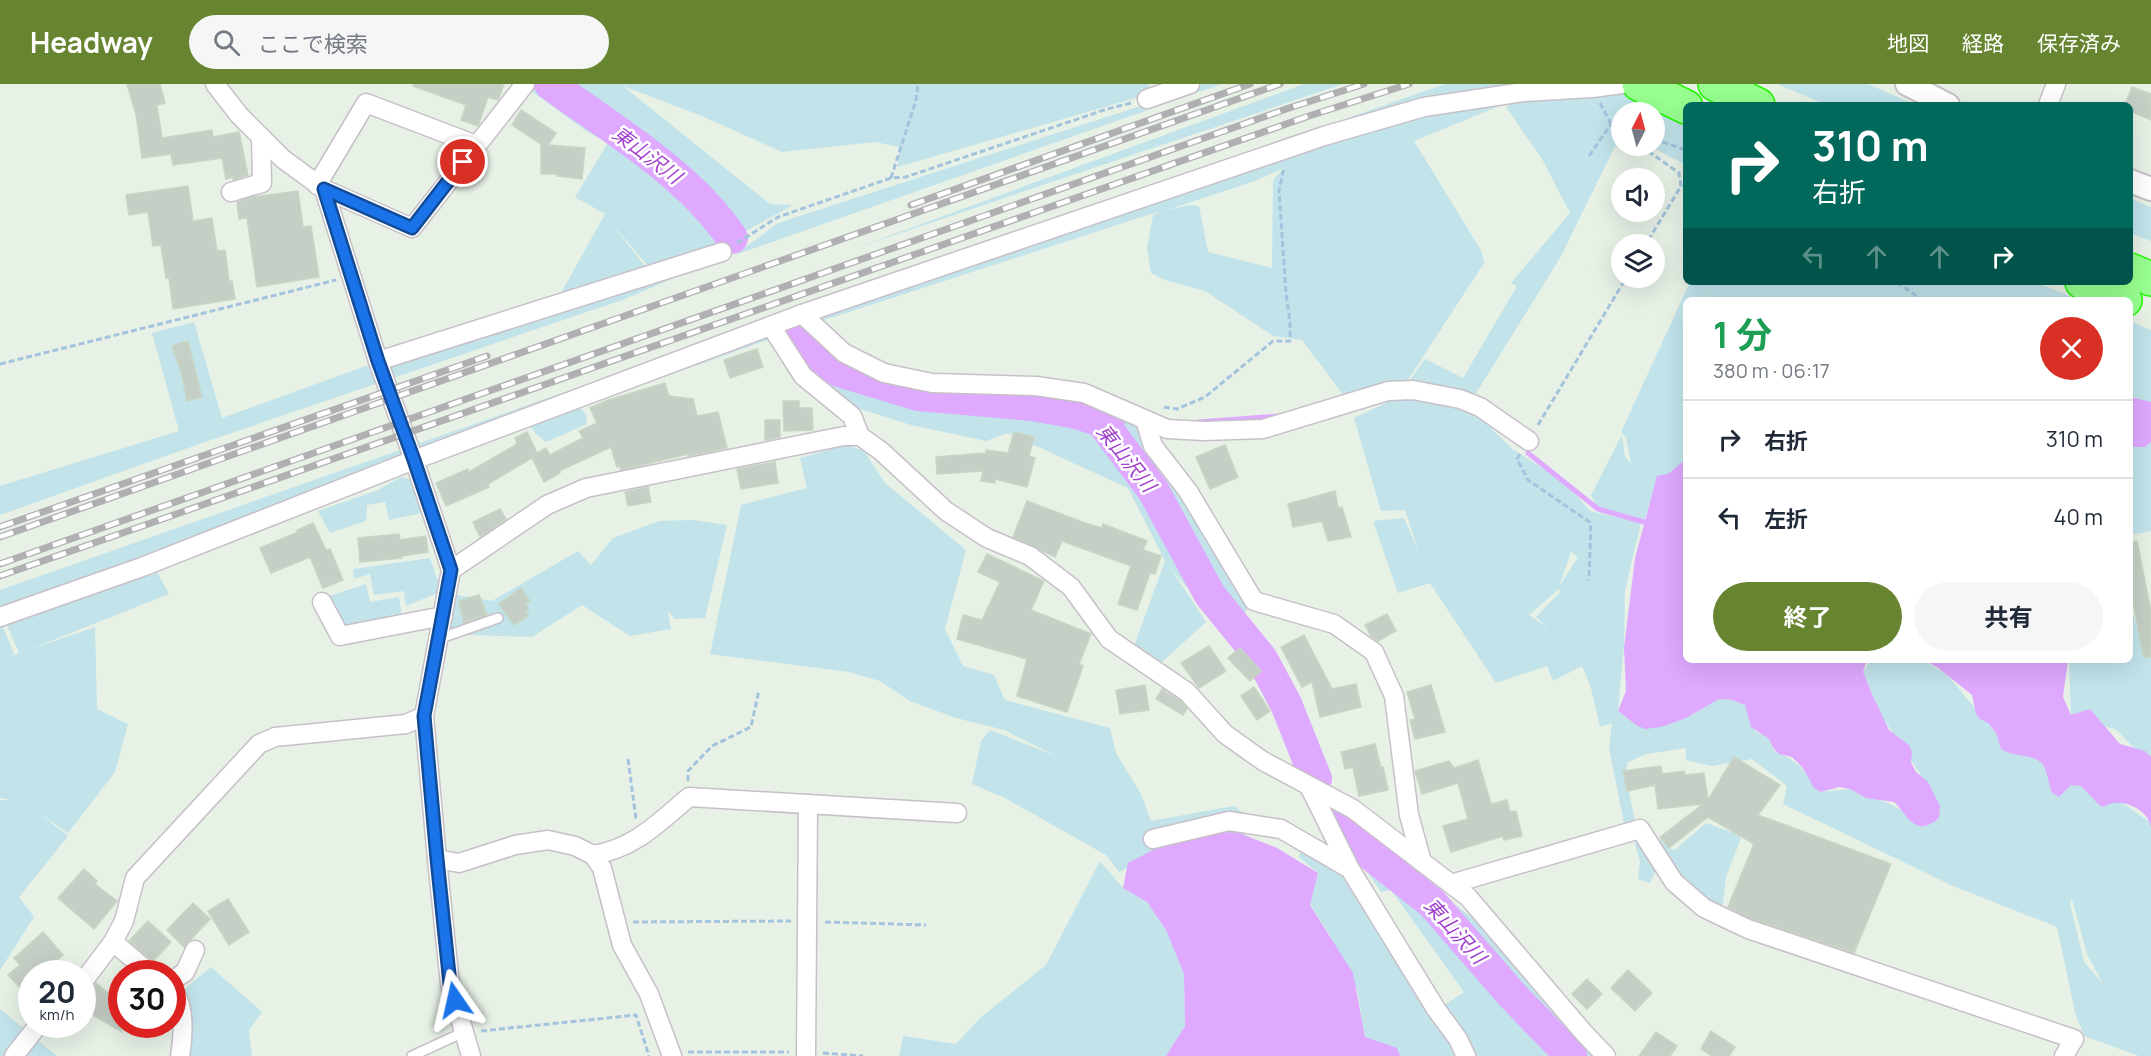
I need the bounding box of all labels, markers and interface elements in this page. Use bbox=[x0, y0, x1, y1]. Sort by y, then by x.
search box bbox=[189, 15, 609, 69]
text: Headway bbox=[30, 23, 153, 61]
icon: search bbox=[210, 26, 243, 59]
text: ここで検索 bbox=[258, 29, 368, 59]
text: 地図 bbox=[1887, 29, 1929, 57]
text: 経路 bbox=[1962, 29, 2004, 57]
text: 保存済み bbox=[2037, 29, 2121, 57]
north arrow bbox=[1611, 102, 1665, 156]
map controls bbox=[1611, 102, 1665, 288]
text: 310 m bbox=[1812, 116, 1929, 174]
water label: 東山沢川 bbox=[607, 120, 689, 191]
icon: right bbox=[1713, 126, 1791, 204]
pin bbox=[437, 136, 488, 187]
icon: arrive bbox=[446, 145, 479, 178]
button: sound bbox=[1611, 168, 1665, 222]
text: 右折 bbox=[1812, 173, 1866, 210]
button: layers bbox=[1611, 234, 1665, 288]
icon: left bbox=[1797, 240, 1830, 273]
icon: ahead bbox=[1860, 240, 1893, 273]
icon: ahead bbox=[1923, 240, 1956, 273]
icon: right bbox=[1986, 240, 2019, 273]
text: 1 分 bbox=[1713, 310, 1772, 359]
button: close bbox=[2040, 317, 2103, 380]
text: 380 m · 06:17 bbox=[1713, 357, 1830, 384]
water label: 東山沢川 bbox=[1091, 418, 1163, 499]
icon: right bbox=[1713, 423, 1746, 456]
text: 310 m bbox=[2046, 424, 2103, 454]
text: 右折 bbox=[1764, 426, 1808, 456]
icon: left bbox=[1713, 501, 1746, 534]
text: 40 m bbox=[2054, 502, 2103, 532]
text: 左折 bbox=[1764, 504, 1808, 534]
button: 終了 bbox=[1713, 582, 1902, 651]
button: 共有 bbox=[1914, 582, 2103, 651]
water label: 東山沢川 bbox=[1419, 892, 1494, 971]
speed limit sign: 30 bbox=[108, 960, 186, 1038]
position arrow bbox=[423, 968, 487, 1032]
text: 20 bbox=[38, 971, 76, 1012]
text: km/h bbox=[40, 1004, 74, 1025]

